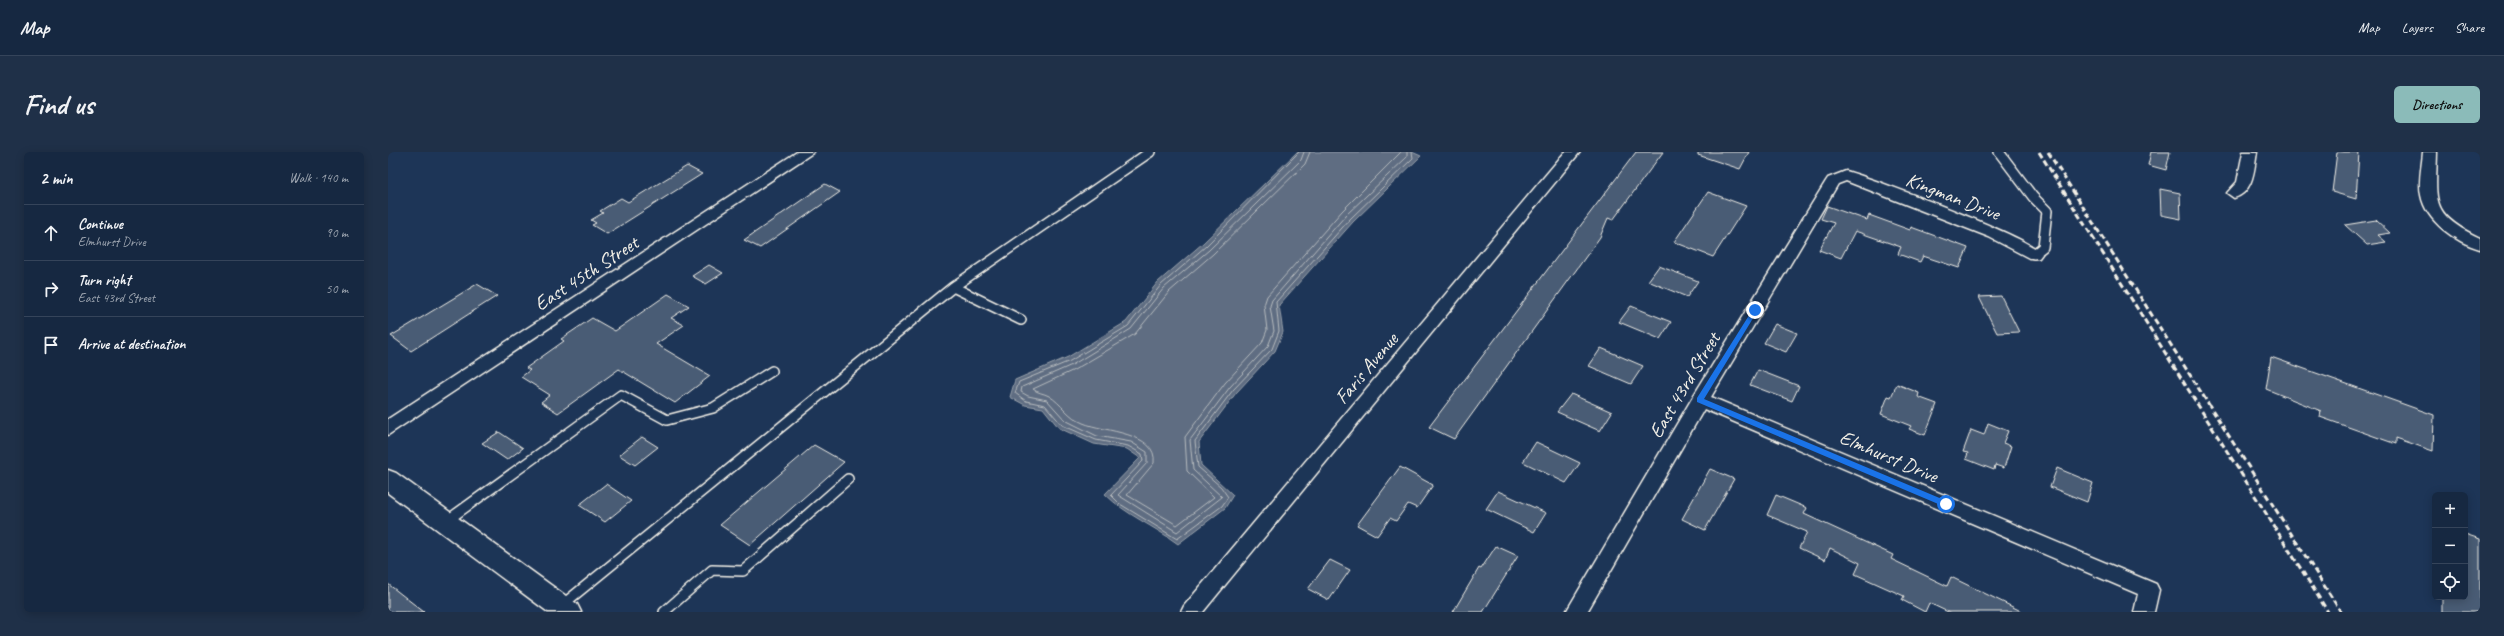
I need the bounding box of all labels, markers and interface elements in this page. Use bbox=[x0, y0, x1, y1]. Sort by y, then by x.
text: Map bbox=[20, 16, 50, 40]
text: Map bbox=[2358, 19, 2380, 36]
text: Layers bbox=[2402, 19, 2433, 36]
text: Share bbox=[2455, 19, 2484, 36]
button: Directions bbox=[2394, 86, 2480, 123]
text: Find us bbox=[24, 87, 94, 122]
street label: Kingman Drive bbox=[1902, 167, 2005, 226]
text: 2 min bbox=[40, 168, 73, 189]
text: Walk · 140 m bbox=[289, 170, 348, 186]
text: Continue bbox=[78, 215, 123, 234]
icon: ahead bbox=[40, 222, 62, 244]
text: 90 m bbox=[326, 225, 348, 241]
street label: East 45th Street bbox=[529, 229, 645, 316]
text: Elmhurst Drive bbox=[78, 234, 146, 250]
text: Turn right bbox=[78, 271, 131, 290]
icon: right bbox=[40, 278, 62, 300]
text: 50 m bbox=[326, 281, 348, 297]
text: East 43rd Street bbox=[78, 290, 155, 306]
route end bbox=[1746, 301, 1764, 319]
street label: Faris Avenue bbox=[1329, 326, 1404, 409]
street label: East 43rd Street bbox=[1643, 326, 1727, 443]
icon: arrive bbox=[40, 334, 62, 356]
text: Arrive at destination bbox=[78, 335, 185, 354]
street label: Elmhurst Drive bbox=[1836, 425, 1943, 489]
map controls bbox=[2432, 492, 2468, 600]
button: + bbox=[2432, 492, 2468, 528]
route start bbox=[1937, 495, 1955, 513]
button: − bbox=[2432, 528, 2468, 564]
button: locate bbox=[2432, 564, 2468, 600]

